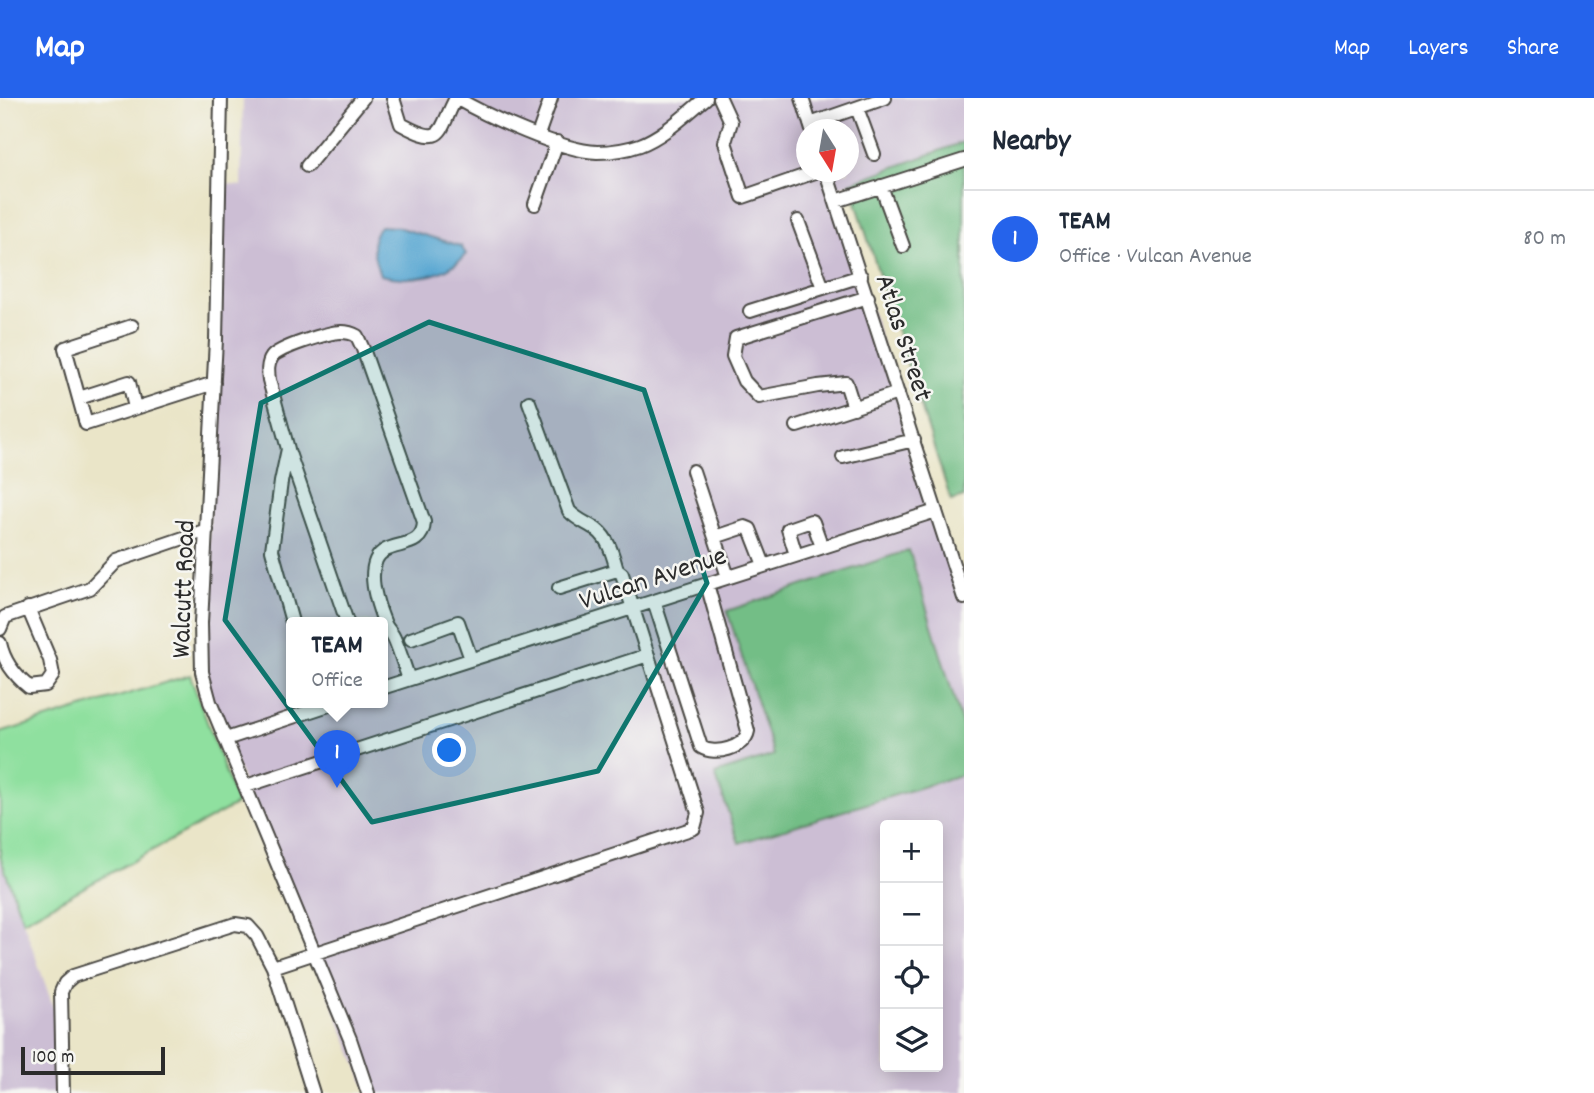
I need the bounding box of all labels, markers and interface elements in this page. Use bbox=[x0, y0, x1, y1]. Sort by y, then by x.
text: Map bbox=[35, 26, 85, 73]
text: Map bbox=[1334, 32, 1370, 66]
text: Layers bbox=[1408, 32, 1469, 66]
text: Share bbox=[1507, 32, 1559, 66]
north arrow bbox=[796, 119, 859, 182]
text: Nearby bbox=[992, 122, 1070, 165]
text: TEAM bbox=[1059, 204, 1111, 241]
text: 1 bbox=[1012, 223, 1018, 256]
text: 80 m bbox=[1523, 223, 1566, 256]
text: Office · Vulcan Avenue bbox=[1059, 241, 1252, 274]
street label: Atlas Street bbox=[862, 270, 941, 407]
street label: Walcutt Road bbox=[164, 519, 208, 659]
street label: Vulcan Avenue bbox=[575, 538, 732, 623]
popup bbox=[286, 617, 388, 708]
text: TEAM bbox=[311, 628, 363, 665]
text: Office bbox=[311, 665, 363, 698]
pin: 1 bbox=[314, 730, 360, 788]
your location bbox=[432, 733, 466, 767]
map controls bbox=[880, 820, 943, 1072]
button: + bbox=[880, 820, 943, 883]
button: − bbox=[880, 883, 943, 946]
button: locate bbox=[880, 946, 943, 1009]
button: layers bbox=[880, 1009, 943, 1072]
scale bar bbox=[21, 1044, 164, 1076]
text: 100 m bbox=[32, 1045, 74, 1072]

